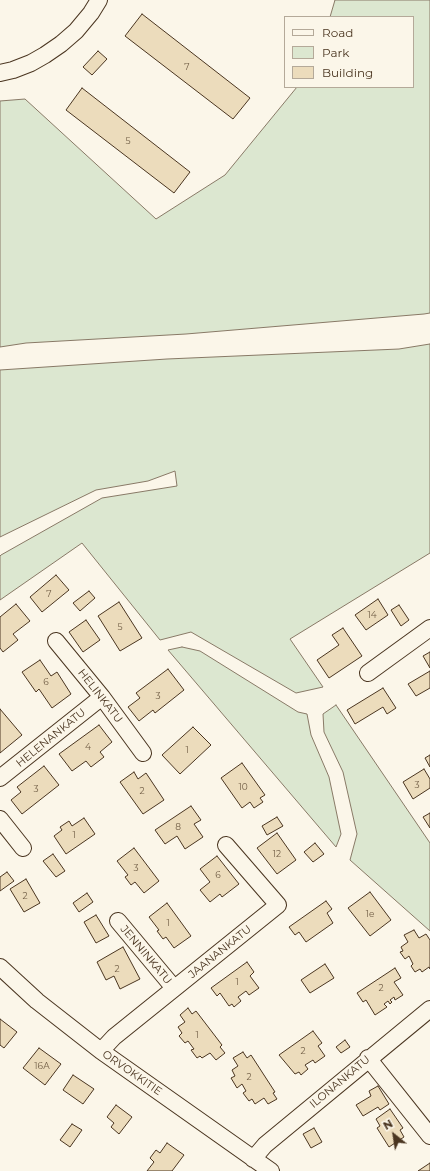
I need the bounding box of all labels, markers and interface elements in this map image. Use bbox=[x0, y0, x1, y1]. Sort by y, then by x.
legend bbox=[284, 16, 414, 88]
text: Road bbox=[322, 25, 353, 40]
text: Park bbox=[322, 45, 349, 60]
house number: 7 bbox=[184, 62, 190, 72]
text: Building bbox=[322, 65, 373, 80]
house number: 5 bbox=[125, 136, 131, 146]
house number: 7 bbox=[46, 589, 52, 599]
house number: 14 bbox=[367, 610, 377, 620]
house number: 5 bbox=[117, 622, 123, 632]
street label: HELINKATU bbox=[75, 666, 125, 726]
house number: 6 bbox=[43, 677, 49, 687]
house number: 3 bbox=[155, 691, 161, 701]
street label: HELENANKATU bbox=[14, 706, 88, 770]
house number: 4 bbox=[85, 742, 91, 752]
house number: 1 bbox=[185, 745, 189, 755]
house number: 3 bbox=[414, 780, 420, 790]
house number: 10 bbox=[238, 782, 248, 792]
house number: 3 bbox=[33, 784, 39, 794]
house number: 2 bbox=[139, 786, 145, 796]
house number: 8 bbox=[175, 822, 181, 832]
house number: 1 bbox=[72, 830, 76, 840]
house number: 12 bbox=[273, 849, 281, 859]
house number: 3 bbox=[133, 863, 139, 873]
house number: 6 bbox=[215, 870, 221, 880]
house number: 2 bbox=[22, 891, 28, 901]
house number: 1e bbox=[366, 909, 374, 919]
house number: 1 bbox=[166, 918, 170, 928]
street label: JENNINKATU bbox=[118, 923, 174, 987]
street label: JAANANKATU bbox=[186, 923, 254, 981]
house number: 2 bbox=[114, 964, 120, 974]
house number: 1 bbox=[235, 977, 239, 987]
house number: 2 bbox=[378, 983, 384, 993]
house number: 1 bbox=[195, 1030, 199, 1040]
house number: 2 bbox=[300, 1046, 306, 1056]
street label: ORVOKKITIE bbox=[100, 1048, 164, 1098]
street label: ILONANKATU bbox=[307, 1053, 373, 1111]
house number: 16A bbox=[34, 1061, 50, 1071]
house number: 2 bbox=[246, 1072, 252, 1082]
north arrow bbox=[374, 1115, 414, 1155]
text: N bbox=[381, 1116, 395, 1133]

